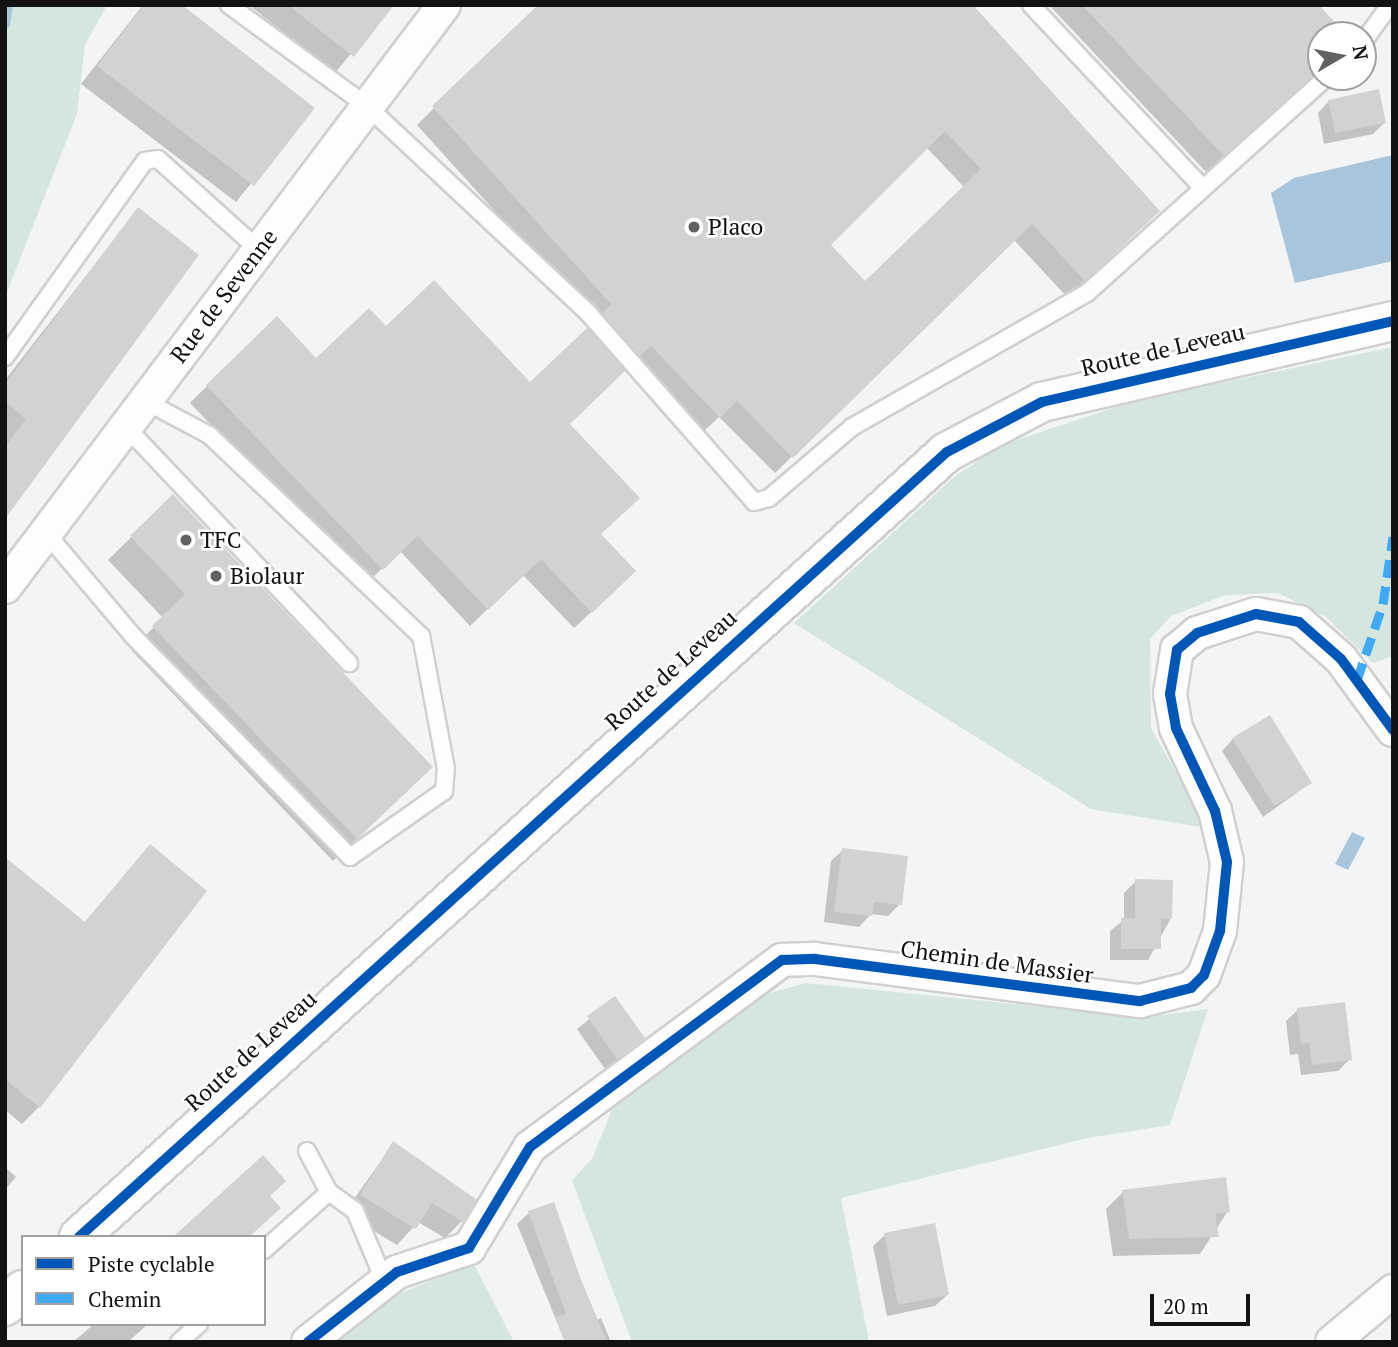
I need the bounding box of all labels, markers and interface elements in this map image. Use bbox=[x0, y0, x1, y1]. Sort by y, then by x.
north arrow bbox=[1307, 21, 1377, 91]
text: N bbox=[1348, 43, 1375, 62]
place label: Placo bbox=[708, 213, 763, 241]
marker: Placo bbox=[686, 219, 702, 235]
street label: Rue de Sevenne bbox=[165, 224, 283, 368]
street label: Route de Leveau bbox=[1078, 318, 1248, 382]
place label: TFC bbox=[200, 526, 242, 554]
marker: TFC bbox=[178, 532, 194, 548]
place label: Biolaur bbox=[230, 562, 304, 590]
marker: Biolaur bbox=[208, 568, 224, 584]
street label: Route de Leveau bbox=[600, 604, 742, 736]
street label: Chemin de Massier bbox=[899, 935, 1095, 989]
street label: Route de Leveau bbox=[180, 985, 322, 1117]
legend bbox=[21, 1235, 266, 1326]
text: Piste cyclable bbox=[88, 1250, 214, 1278]
scale bar bbox=[1153, 1280, 1253, 1324]
text: Chemin bbox=[88, 1285, 161, 1313]
text: 20 m bbox=[1163, 1292, 1209, 1320]

